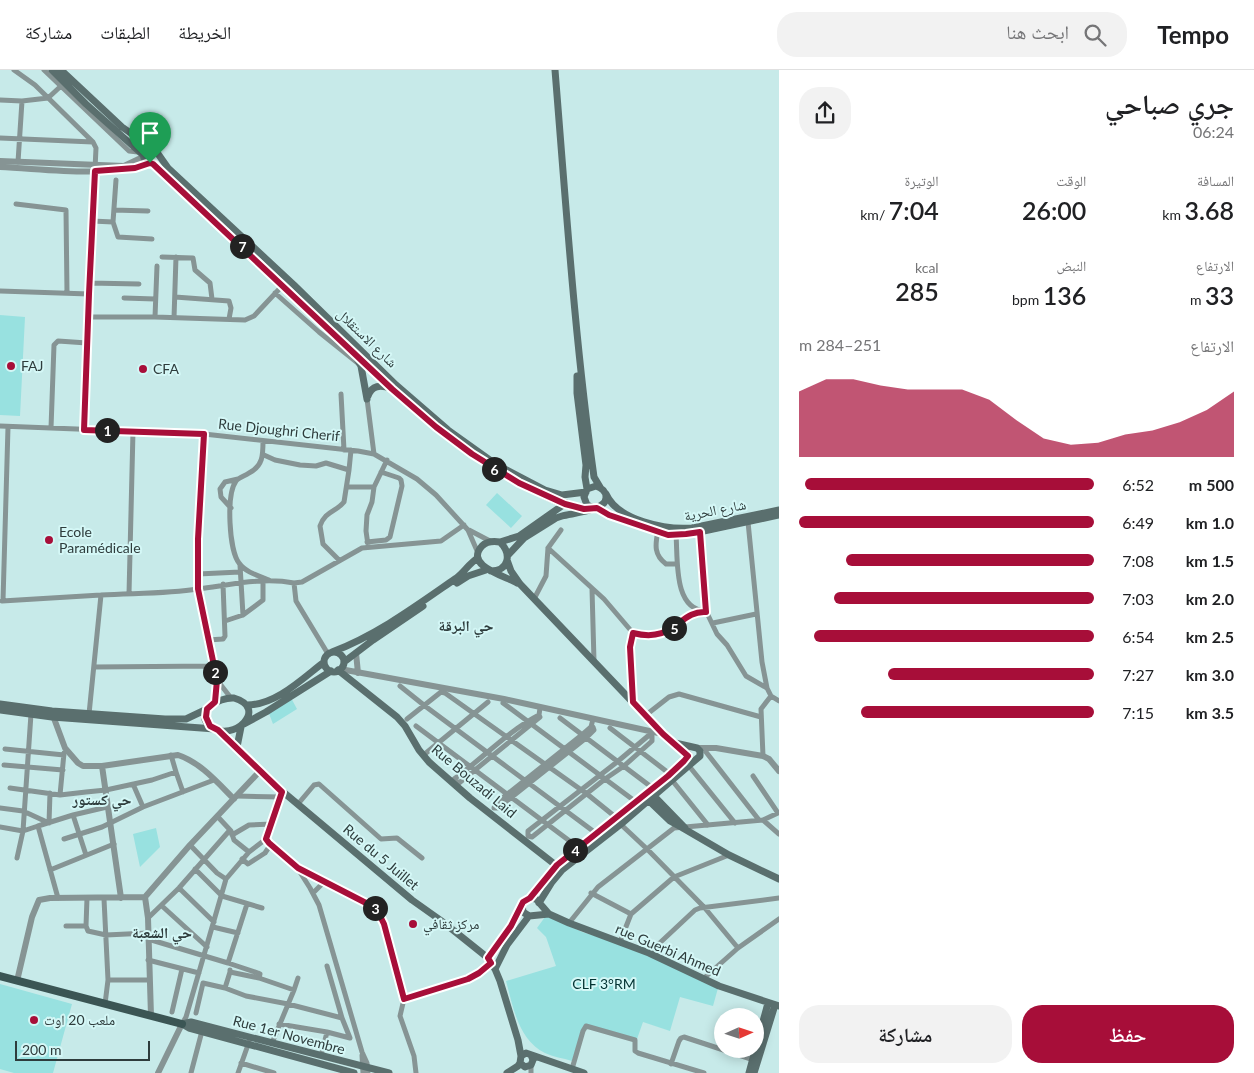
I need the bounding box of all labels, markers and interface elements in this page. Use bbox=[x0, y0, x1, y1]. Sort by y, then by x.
search box bbox=[777, 12, 1127, 57]
text: ابحث هنا bbox=[1006, 20, 1069, 43]
text: Tempo bbox=[1157, 20, 1229, 49]
text: مشاركة bbox=[25, 21, 72, 43]
text: الطبقات bbox=[100, 21, 150, 43]
text: الخريطة bbox=[178, 21, 231, 43]
icon: search bbox=[1081, 21, 1109, 49]
text: جري صباحي bbox=[1105, 86, 1234, 120]
button: share bbox=[799, 87, 851, 139]
pin bbox=[129, 112, 171, 163]
icon: arrive bbox=[136, 119, 164, 147]
text: 06:24 bbox=[1193, 122, 1234, 141]
text: الوتيرة bbox=[905, 172, 939, 189]
text: الوقت bbox=[1056, 172, 1086, 189]
text: المسافة bbox=[1197, 172, 1234, 189]
text: 7:04 bbox=[889, 195, 939, 225]
text: 26:00 bbox=[1022, 195, 1086, 225]
text: 3.68 bbox=[1185, 195, 1234, 225]
text: /km bbox=[860, 206, 889, 223]
text: km bbox=[1162, 206, 1185, 223]
pin: 7 bbox=[230, 234, 254, 258]
text: 7 bbox=[238, 238, 247, 255]
text: النبض bbox=[1056, 257, 1086, 274]
text: الارتفاع bbox=[1196, 257, 1234, 274]
text: kcal bbox=[915, 259, 939, 276]
text: 285 bbox=[895, 276, 939, 306]
text: 136 bbox=[1043, 280, 1086, 310]
text: 33 bbox=[1205, 280, 1234, 310]
text: bpm bbox=[1012, 291, 1043, 308]
text: m bbox=[1190, 291, 1205, 308]
street label: شارع الاستقلال bbox=[332, 305, 401, 372]
text: 251–284 m bbox=[799, 335, 881, 354]
text: الارتفاع bbox=[1190, 336, 1234, 355]
place label: FAJ bbox=[21, 357, 44, 374]
marker: FAJ bbox=[5, 360, 17, 372]
place label: CFA bbox=[153, 360, 179, 377]
marker: CFA bbox=[137, 363, 149, 375]
street label: Rue Djoughri Cherif bbox=[218, 415, 341, 444]
pin: 1 bbox=[94, 418, 120, 442]
text: 1 bbox=[103, 422, 112, 439]
pin: 6 bbox=[482, 456, 506, 482]
text: 6 bbox=[490, 461, 499, 478]
text: 6:52 bbox=[1122, 475, 1154, 494]
text: 500 m bbox=[1189, 475, 1234, 494]
street label: شارع الحرية bbox=[683, 495, 748, 526]
text: 6:49 bbox=[1122, 513, 1154, 532]
text: 1.0 km bbox=[1186, 513, 1234, 532]
place label: Ecole Paramédicale bbox=[59, 523, 141, 556]
marker: Ecole Paramédicale bbox=[43, 534, 55, 546]
text: 7:08 bbox=[1122, 551, 1154, 570]
text: 1.5 km bbox=[1186, 551, 1234, 570]
text: 7:03 bbox=[1122, 589, 1154, 608]
text: 2.0 km bbox=[1186, 589, 1234, 608]
district label: حي البرقة bbox=[439, 616, 494, 638]
pin: 5 bbox=[662, 616, 686, 640]
text: 5 bbox=[670, 620, 679, 637]
text: 6:54 bbox=[1122, 627, 1154, 646]
text: 2.5 km bbox=[1186, 627, 1234, 646]
pin: 2 bbox=[202, 660, 228, 684]
text: 2 bbox=[211, 664, 220, 681]
text: 7:27 bbox=[1122, 665, 1154, 684]
text: 3.0 km bbox=[1186, 665, 1234, 684]
text: 7:15 bbox=[1122, 703, 1154, 722]
text: 3.5 km bbox=[1186, 703, 1234, 722]
street label: Rue Bouzadi Laid bbox=[428, 740, 520, 821]
district label: حي كستور bbox=[71, 790, 132, 812]
street label: Rue du 5 Juillet bbox=[340, 820, 423, 893]
pin: 4 bbox=[562, 838, 588, 862]
text: 4 bbox=[571, 842, 580, 859]
pin: 3 bbox=[362, 896, 388, 920]
text: 3 bbox=[371, 900, 380, 917]
place label: مركز ثقافي bbox=[423, 915, 479, 936]
marker: مركز ثقافي bbox=[407, 918, 419, 930]
street label: rue Guerbi Ahmed bbox=[613, 920, 723, 979]
district label: حي الشعبة bbox=[132, 923, 192, 945]
park label: CLF 3°RM bbox=[572, 975, 636, 992]
button: مشاركة bbox=[799, 1005, 1012, 1063]
button: حفظ bbox=[1022, 1005, 1234, 1063]
north arrow bbox=[714, 1008, 764, 1058]
map controls bbox=[714, 1008, 764, 1058]
place label: ملعب 20 اوت bbox=[44, 1011, 115, 1029]
street label: Rue 1er Novembre bbox=[231, 1011, 347, 1058]
marker: ملعب 20 اوت bbox=[28, 1014, 40, 1026]
scale bar bbox=[15, 1038, 150, 1061]
text: 200 m bbox=[22, 1041, 61, 1058]

